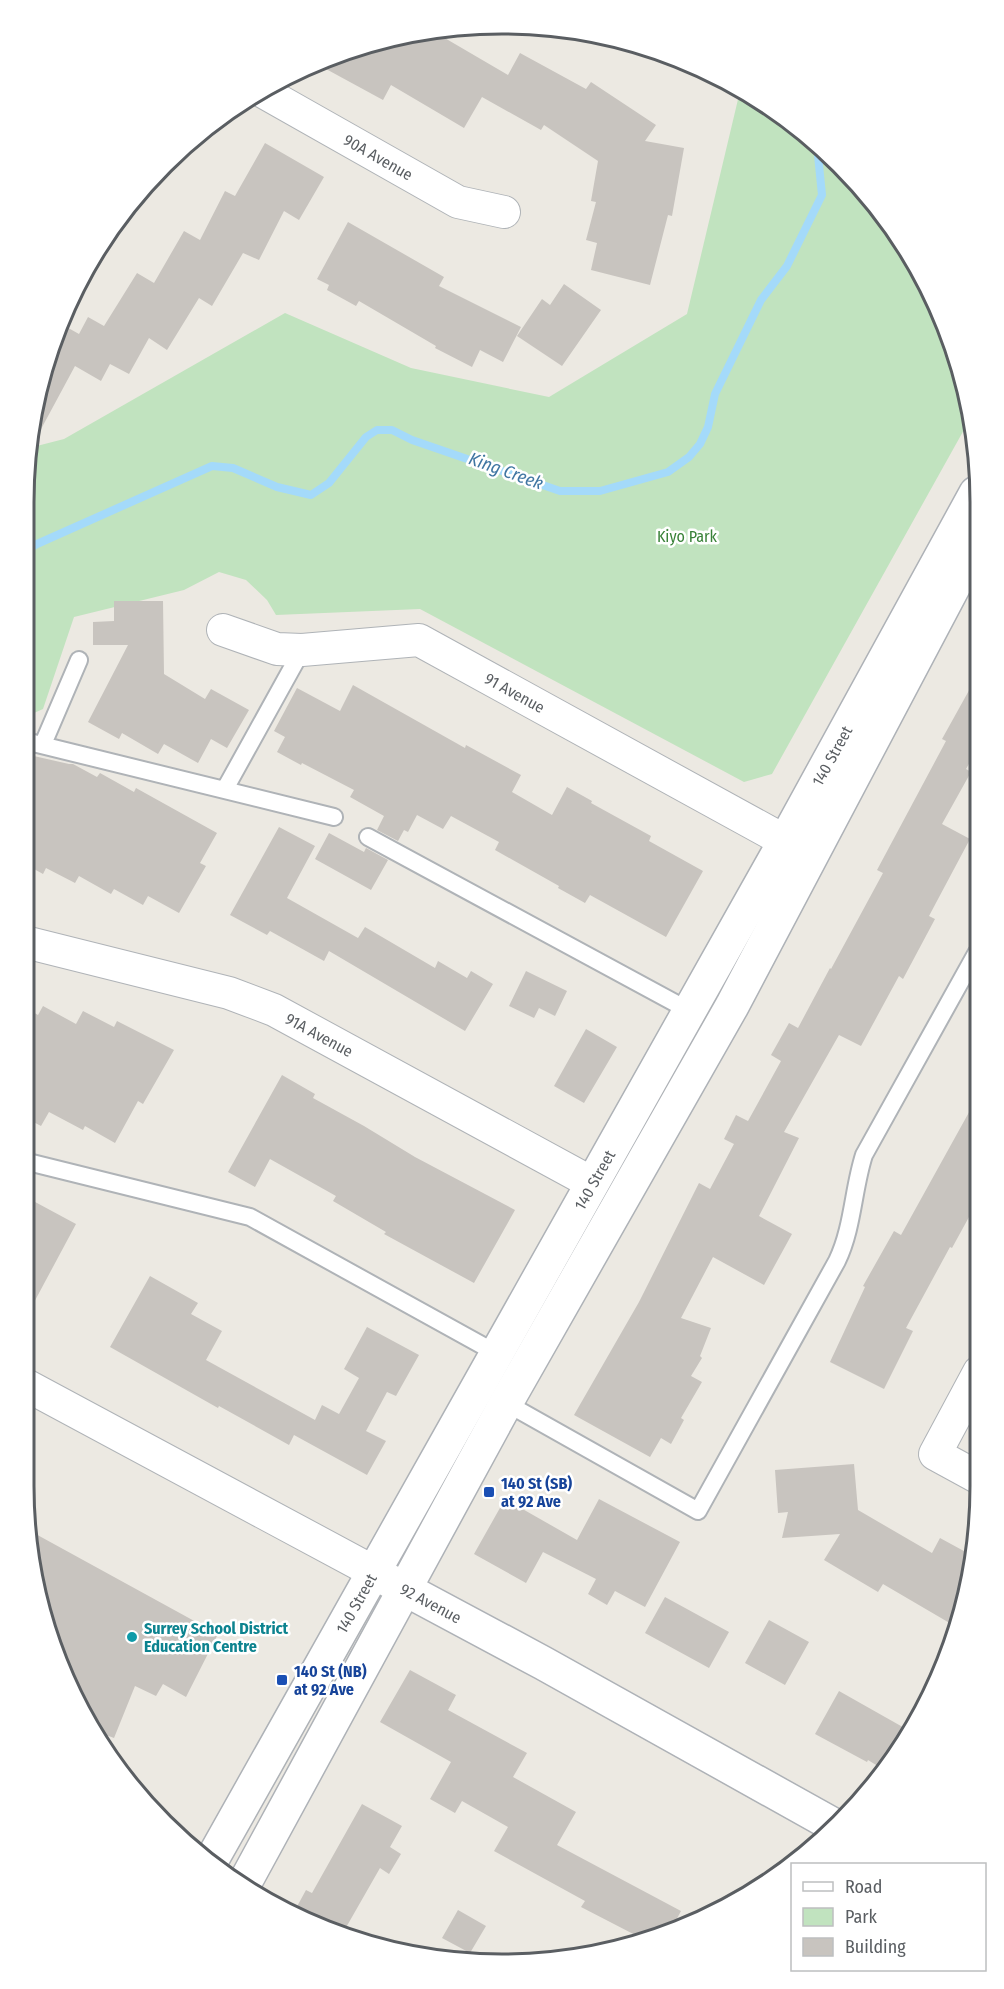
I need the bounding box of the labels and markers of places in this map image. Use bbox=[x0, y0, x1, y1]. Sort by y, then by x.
place label: 140 St (SB) at 92 Ave bbox=[501, 1474, 572, 1511]
marker: 140 St (SB) at 92 Ave bbox=[482, 1485, 496, 1499]
place label: Surrey School District Education Centre bbox=[144, 1619, 289, 1656]
marker: Surrey School District Education Centre bbox=[125, 1630, 139, 1644]
place label: 140 St (NB) at 92 Ave bbox=[294, 1662, 367, 1699]
marker: 140 St (NB) at 92 Ave bbox=[275, 1673, 289, 1687]

